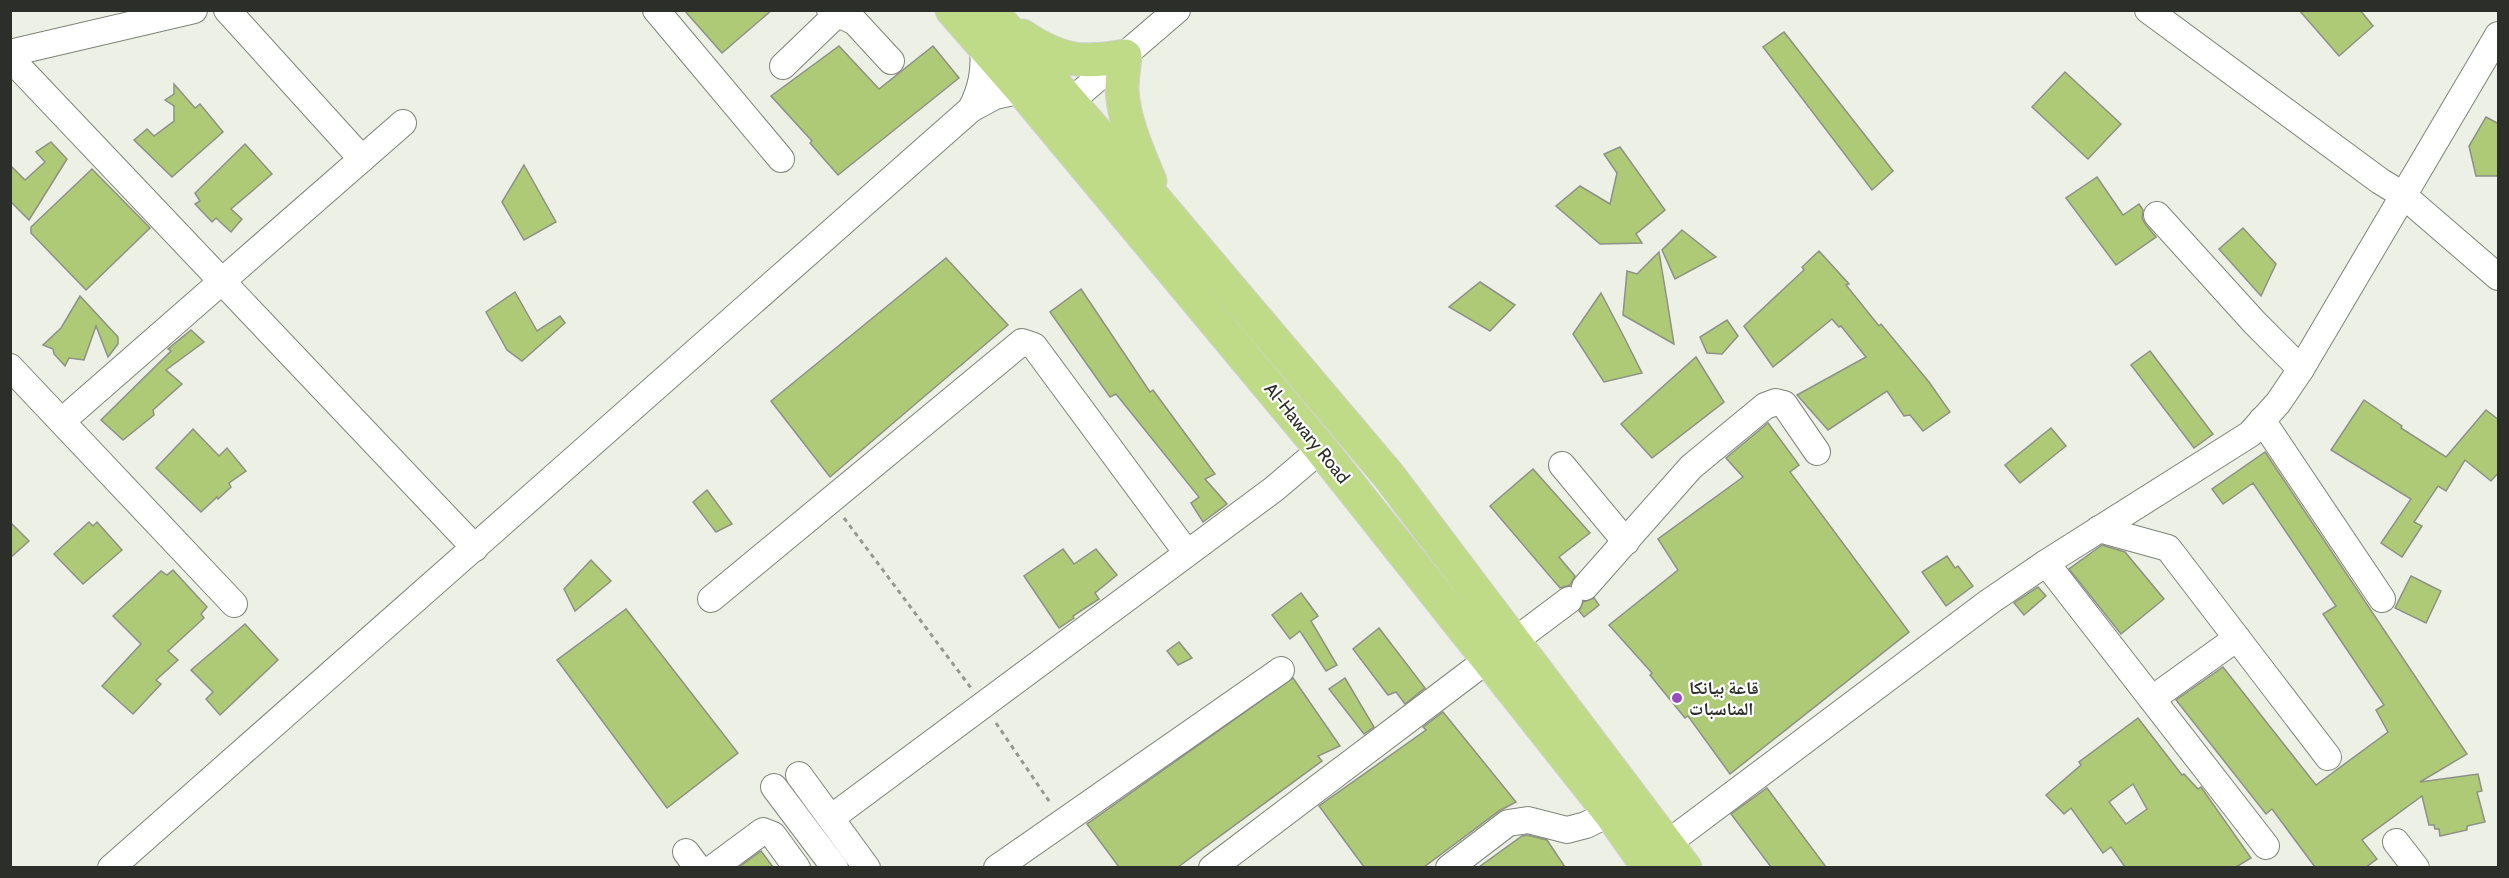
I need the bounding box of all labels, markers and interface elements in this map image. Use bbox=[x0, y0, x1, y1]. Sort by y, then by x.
street label: Al-Hawary Road bbox=[1260, 378, 1354, 488]
place label: قاعة بيانكا المناسبات bbox=[1689, 677, 1759, 720]
marker: قاعة بيانكا المناسبات bbox=[1670, 691, 1684, 705]

